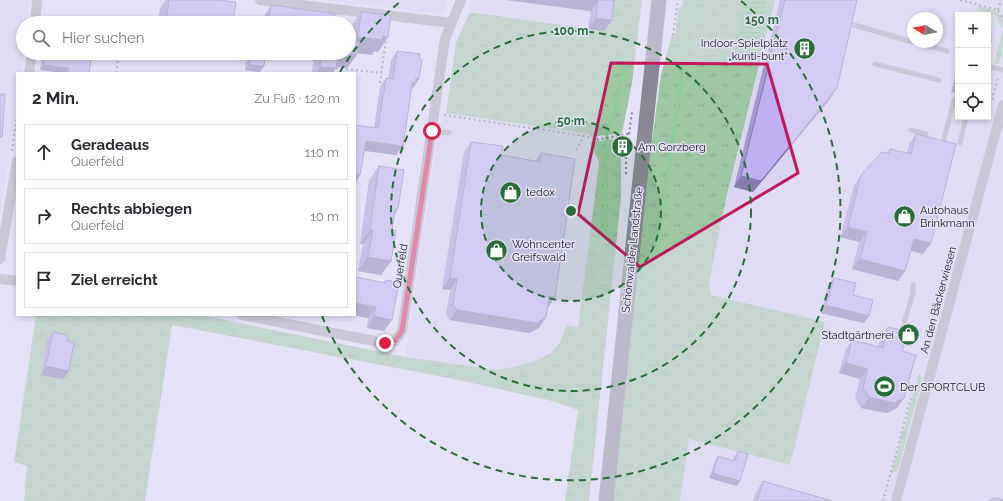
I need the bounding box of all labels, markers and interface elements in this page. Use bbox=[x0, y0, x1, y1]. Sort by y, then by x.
north arrow bbox=[907, 12, 943, 48]
map controls bbox=[955, 12, 991, 120]
button: + bbox=[955, 12, 991, 48]
text: 150 m bbox=[745, 13, 779, 27]
search box bbox=[16, 16, 356, 60]
text: 100 m bbox=[554, 24, 588, 38]
icon: search bbox=[30, 27, 52, 49]
text: Hier suchen bbox=[62, 29, 145, 47]
building icon: Indoor-Spielplatz „kunti-bunt“ bbox=[791, 36, 817, 62]
place label: Indoor-Spielplatz „kunti-bunt“ bbox=[701, 37, 789, 63]
button: − bbox=[955, 48, 991, 84]
button: locate bbox=[955, 84, 991, 120]
text: 2 Min. bbox=[32, 88, 79, 108]
text: Zu Fuß · 120 m bbox=[254, 91, 340, 106]
text: 50 m bbox=[557, 114, 585, 128]
route start bbox=[423, 122, 441, 140]
building icon: Am Gorzberg bbox=[610, 134, 636, 160]
text: Geradeaus bbox=[71, 136, 149, 154]
icon: ahead bbox=[33, 141, 55, 163]
place label: Am Gorzberg bbox=[638, 141, 706, 154]
text: 110 m bbox=[305, 145, 339, 160]
text: Querfeld bbox=[71, 154, 124, 169]
shop icon: tedox bbox=[498, 179, 524, 205]
place label: tedox bbox=[526, 186, 555, 199]
street label: Schönwalder Landstraße bbox=[619, 186, 646, 314]
text: Rechts abbiegen bbox=[71, 200, 192, 218]
shop icon: Autohaus Brinkmann bbox=[891, 203, 917, 229]
centre of rings bbox=[564, 204, 578, 218]
place label: Autohaus Brinkmann bbox=[920, 204, 975, 230]
icon: right bbox=[33, 205, 55, 227]
text: 10 m bbox=[310, 209, 339, 224]
text: Querfeld bbox=[71, 218, 124, 233]
shop icon: Wohncenter Greifswald bbox=[484, 237, 510, 263]
place label: Wohncenter Greifswald bbox=[512, 238, 575, 264]
street label: Querfeld bbox=[391, 243, 410, 289]
street label: An den Bäckerwiesen bbox=[918, 245, 959, 355]
icon: arrive bbox=[33, 269, 55, 291]
text: Ziel erreicht bbox=[71, 271, 158, 289]
shop icon: Stadtgärtnerei bbox=[896, 322, 922, 348]
place label: Stadtgärtnerei bbox=[822, 329, 894, 342]
route end bbox=[376, 334, 394, 352]
sports icon: Der SPORTCLUB bbox=[872, 374, 898, 400]
place label: Der SPORTCLUB bbox=[900, 381, 985, 394]

